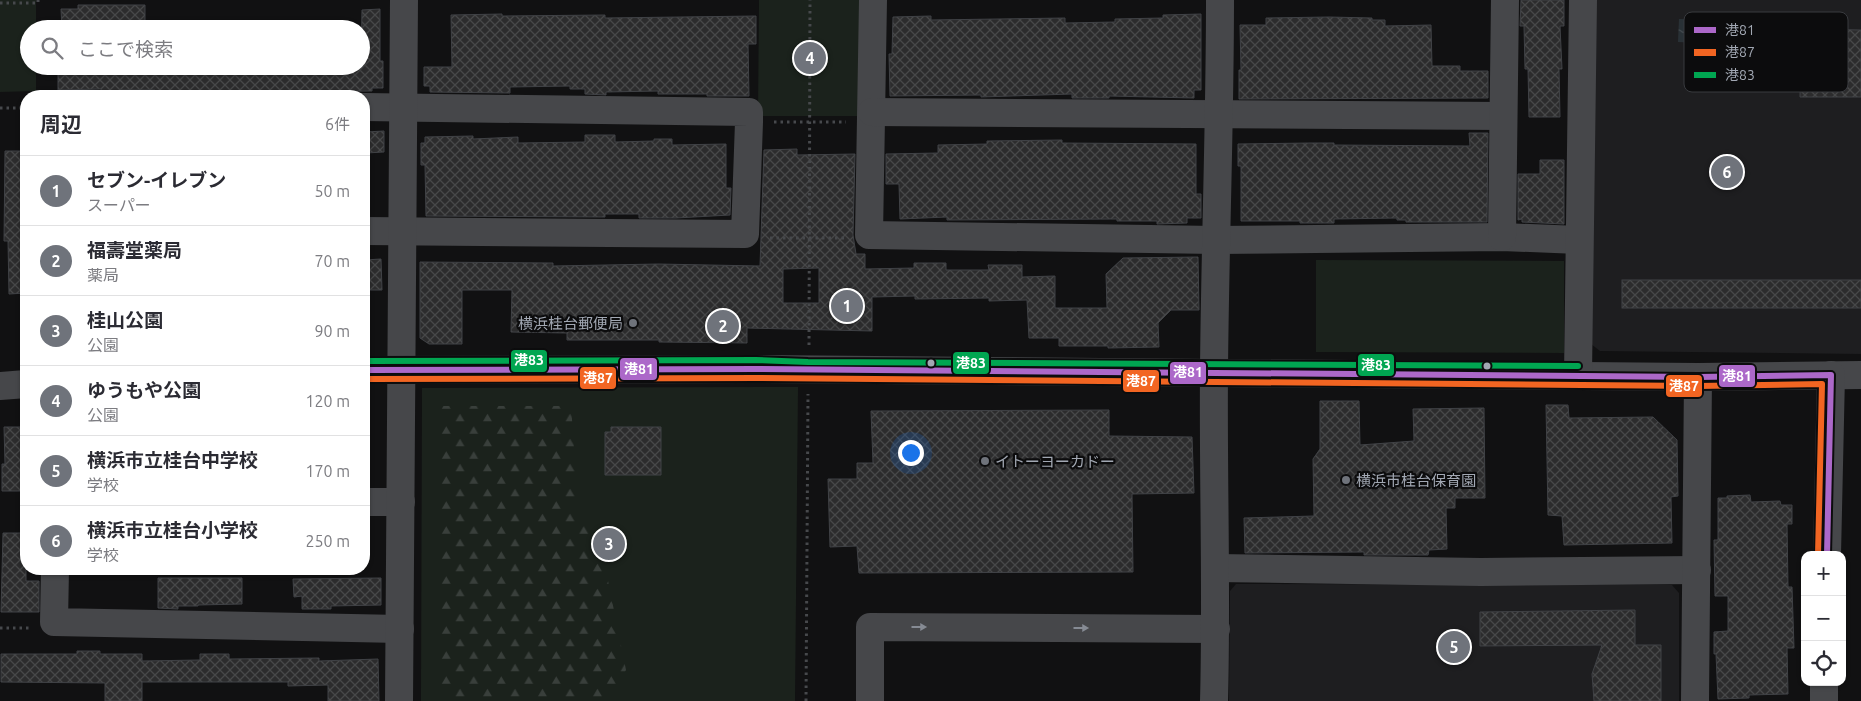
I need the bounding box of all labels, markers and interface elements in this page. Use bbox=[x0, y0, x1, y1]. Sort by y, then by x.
legend bbox=[1684, 12, 1848, 92]
search box bbox=[20, 20, 370, 75]
text: 港81 bbox=[1725, 22, 1755, 38]
icon: search bbox=[38, 34, 66, 62]
text: ここで検索 bbox=[78, 38, 173, 60]
pin: 4 bbox=[794, 39, 826, 77]
text: 港87 bbox=[1725, 44, 1755, 60]
text: 港83 bbox=[1725, 67, 1755, 83]
text: 周辺 bbox=[40, 112, 82, 136]
text: 6件 bbox=[325, 115, 350, 133]
pin: 6 bbox=[1711, 153, 1743, 191]
text: セブン-イレブン bbox=[87, 169, 226, 191]
text: 1 bbox=[51, 182, 61, 200]
text: 50 m bbox=[314, 182, 350, 200]
text: スーパー bbox=[87, 196, 151, 214]
text: 福壽堂薬局 bbox=[87, 239, 182, 261]
text: 2 bbox=[51, 252, 61, 270]
text: 70 m bbox=[314, 252, 350, 270]
text: 薬局 bbox=[87, 266, 119, 284]
pin: 1 bbox=[831, 287, 863, 325]
pin: 2 bbox=[707, 307, 739, 345]
text: 桂山公園 bbox=[87, 309, 163, 331]
place label: 横浜桂台郵便局 bbox=[518, 315, 623, 332]
marker: 横浜桂台郵便局 bbox=[627, 317, 639, 329]
text: 3 bbox=[51, 322, 61, 340]
text: 90 m bbox=[314, 322, 350, 340]
text: 公園 bbox=[87, 336, 119, 354]
line badge: 港83 bbox=[510, 349, 548, 373]
line badge: 港83 bbox=[952, 351, 990, 375]
text: 港83 bbox=[514, 352, 544, 368]
line badge: 港83 bbox=[1357, 353, 1395, 377]
text: 港83 bbox=[956, 355, 986, 371]
line badge: 港81 bbox=[619, 357, 658, 381]
text: 港83 bbox=[1361, 357, 1391, 373]
unlabelled marker bbox=[926, 358, 936, 368]
text: 港81 bbox=[624, 361, 654, 377]
line badge: 港81 bbox=[1169, 361, 1207, 385]
unlabelled marker bbox=[1482, 361, 1492, 371]
text: 港81 bbox=[1173, 364, 1203, 380]
line badge: 港81 bbox=[1718, 364, 1756, 388]
line badge: 港87 bbox=[579, 366, 617, 390]
text: 港81 bbox=[1722, 368, 1752, 384]
line badge: 港87 bbox=[1122, 369, 1160, 393]
text: 港87 bbox=[583, 370, 613, 386]
text: 港87 bbox=[1126, 373, 1156, 389]
line badge: 港87 bbox=[1665, 374, 1703, 398]
text: 港87 bbox=[1669, 378, 1699, 394]
text: ゆうもや公園 bbox=[87, 379, 201, 401]
text: 4 bbox=[51, 392, 61, 410]
text: 120 m bbox=[305, 392, 350, 410]
text: 公園 bbox=[87, 406, 119, 424]
your location bbox=[898, 440, 924, 466]
text: 横浜市立桂台中学校 bbox=[87, 449, 258, 471]
place label: イトーヨーカドー bbox=[995, 453, 1115, 470]
marker: イトーヨーカドー bbox=[979, 455, 991, 467]
text: 5 bbox=[51, 462, 61, 480]
text: 170 m bbox=[305, 462, 350, 480]
place label: 横浜市桂台保育園 bbox=[1356, 472, 1476, 489]
marker: 横浜市桂台保育園 bbox=[1340, 474, 1352, 486]
text: 学校 bbox=[87, 476, 119, 494]
text: 横浜市立桂台小学校 bbox=[87, 519, 258, 541]
pin: 3 bbox=[593, 525, 625, 563]
text: 6 bbox=[51, 532, 61, 550]
text: 250 m bbox=[305, 532, 350, 550]
text: 学校 bbox=[87, 546, 119, 564]
map controls bbox=[1801, 551, 1846, 686]
button: + bbox=[1801, 551, 1846, 596]
button: − bbox=[1801, 596, 1846, 641]
one-way arrow bbox=[911, 623, 927, 631]
one-way arrow bbox=[1073, 624, 1089, 632]
pin: 5 bbox=[1438, 628, 1470, 666]
button: locate bbox=[1801, 641, 1846, 686]

